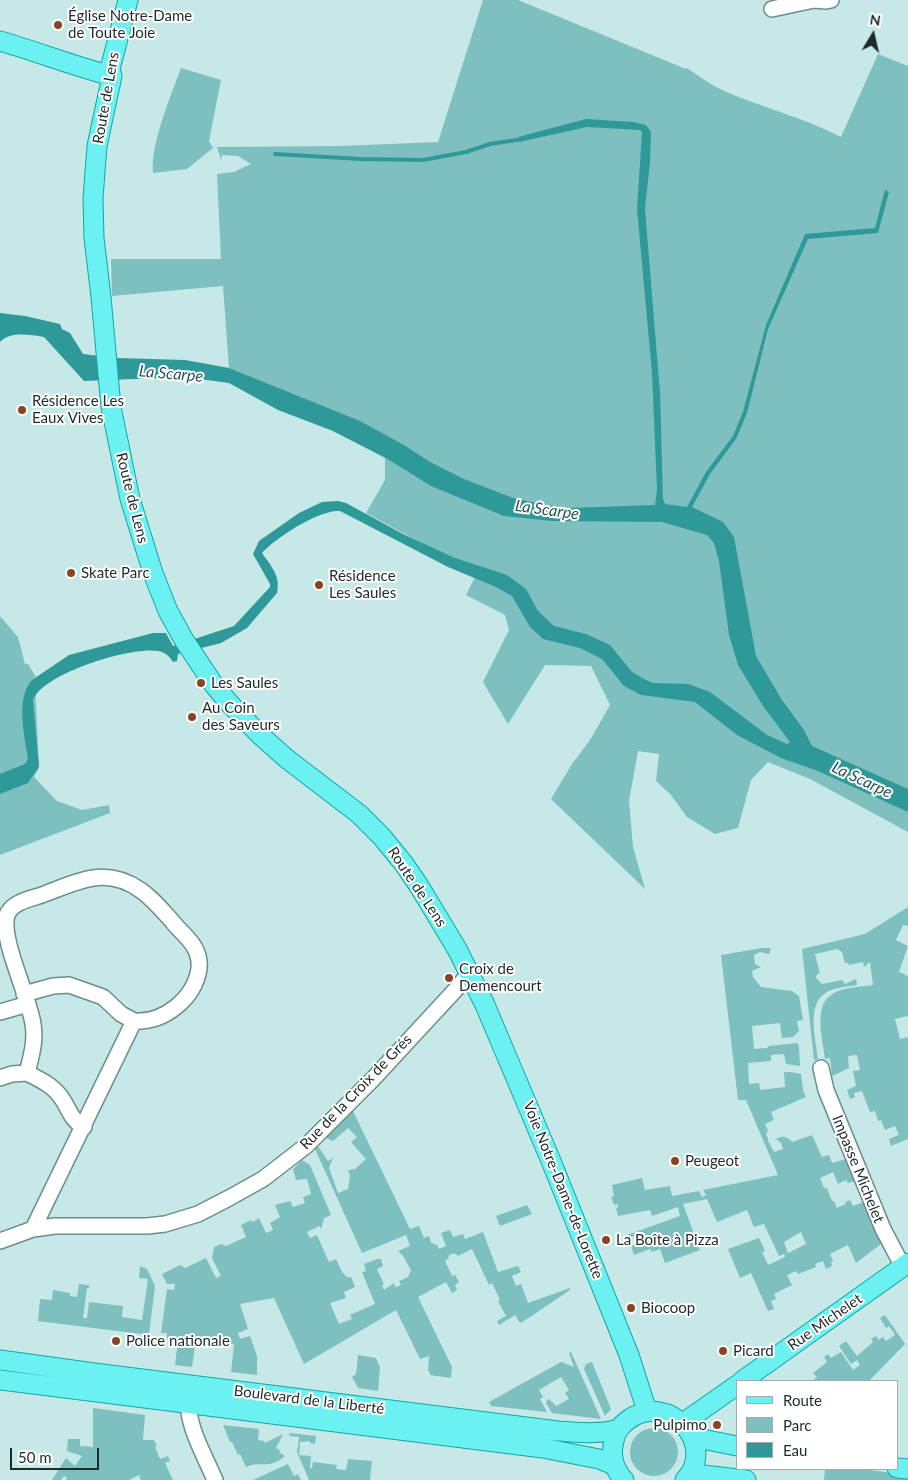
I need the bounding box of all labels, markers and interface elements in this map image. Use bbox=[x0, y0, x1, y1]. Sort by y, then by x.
place label: Église Notre-Dame de Toute Joie bbox=[68, 7, 192, 42]
north arrow bbox=[848, 10, 898, 60]
text: N bbox=[869, 10, 882, 29]
marker: Église Notre-Dame de Toute Joie bbox=[52, 19, 64, 31]
street label: Route de Lens bbox=[89, 51, 123, 145]
water label: La Scarpe bbox=[138, 362, 204, 386]
place label: Résidence Les Eaux Vives bbox=[32, 392, 124, 427]
marker: Résidence Les Eaux Vives bbox=[16, 404, 28, 416]
street label: Route de Lens bbox=[112, 451, 152, 545]
water label: La Scarpe bbox=[514, 496, 580, 524]
place label: Skate Parc bbox=[81, 564, 150, 582]
marker: Skate Parc bbox=[65, 567, 77, 579]
place label: Résidence Les Saules bbox=[329, 567, 396, 602]
marker: Résidence Les Saules bbox=[313, 579, 325, 591]
place label: Les Saules bbox=[211, 674, 278, 692]
marker: Les Saules bbox=[195, 677, 207, 689]
place label: Au Coin des Saveurs bbox=[202, 699, 280, 734]
marker: Au Coin des Saveurs bbox=[186, 711, 198, 723]
water label: La Scarpe bbox=[829, 758, 895, 802]
street label: Route de Lens bbox=[384, 843, 450, 931]
place label: Croix de Demencourt bbox=[459, 960, 542, 995]
marker: Croix de Demencourt bbox=[443, 972, 455, 984]
street label: Rue de la Croix de Grés bbox=[296, 1031, 416, 1153]
street label: Voie Notre-Dame-de-Lorette bbox=[519, 1099, 607, 1281]
street label: Impasse Michelet bbox=[828, 1112, 888, 1226]
place label: Peugeot bbox=[685, 1152, 739, 1170]
marker: Peugeot bbox=[669, 1155, 681, 1167]
place label: La Boîte à Pizza bbox=[616, 1231, 719, 1249]
marker: La Boîte à Pizza bbox=[600, 1234, 612, 1246]
street label: Rue Michelet bbox=[784, 1290, 866, 1354]
place label: Biocoop bbox=[641, 1299, 695, 1317]
marker: Biocoop bbox=[625, 1302, 637, 1314]
place label: Police nationale bbox=[126, 1332, 230, 1350]
marker: Police nationale bbox=[110, 1335, 122, 1347]
place label: Picard bbox=[733, 1342, 774, 1360]
marker: Picard bbox=[717, 1345, 729, 1357]
legend bbox=[736, 1380, 898, 1470]
street label: Boulevard de la Liberté bbox=[233, 1382, 385, 1418]
text: Route bbox=[783, 1391, 822, 1409]
place label: Pulpimo bbox=[653, 1416, 707, 1434]
text: Parc bbox=[783, 1416, 812, 1434]
marker: Pulpimo bbox=[711, 1419, 723, 1431]
scale bar bbox=[12, 1438, 101, 1470]
text: Eau bbox=[783, 1441, 807, 1459]
text: 50 m bbox=[18, 1448, 52, 1466]

